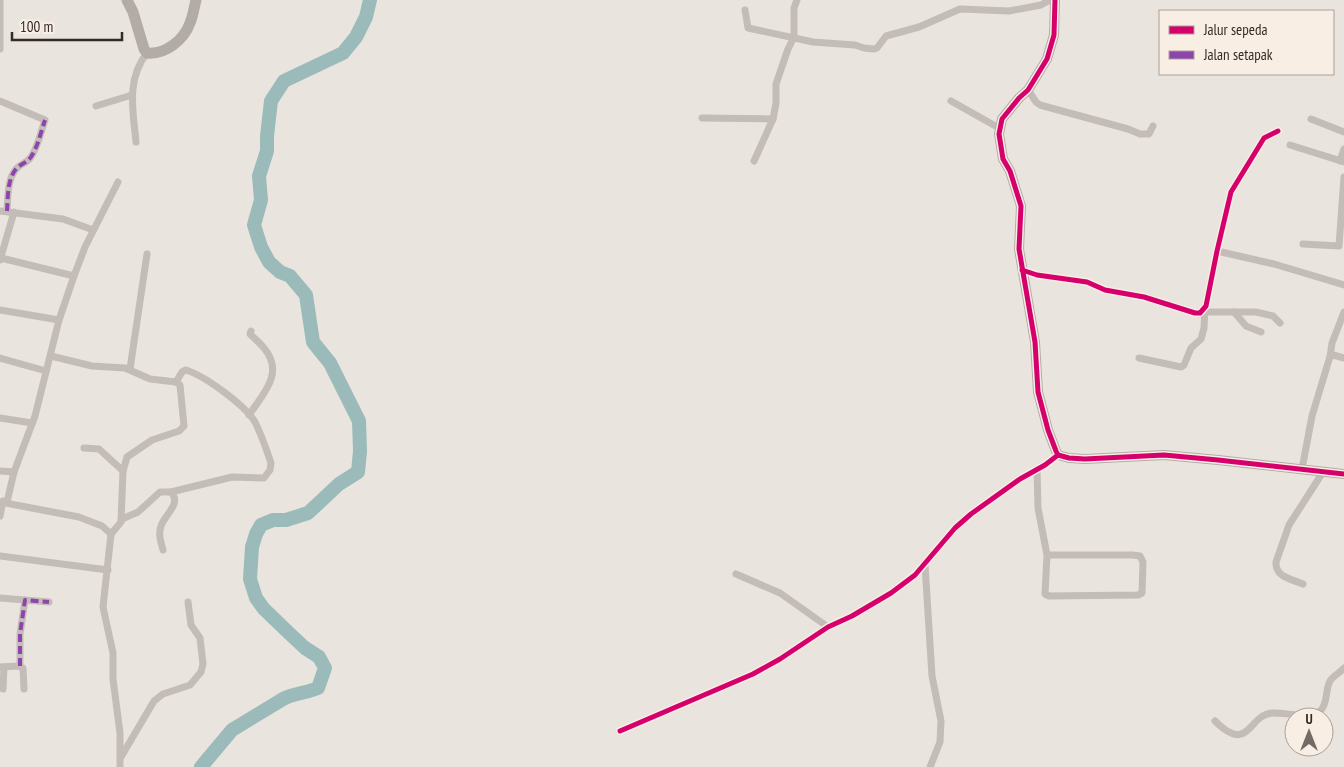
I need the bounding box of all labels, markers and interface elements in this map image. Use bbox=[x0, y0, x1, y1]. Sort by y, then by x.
scale bar bbox=[12, 10, 122, 42]
legend bbox=[1159, 10, 1334, 75]
text: 100 m bbox=[20, 17, 53, 36]
text: Jalur sepeda bbox=[1203, 20, 1267, 39]
text: Jalan setapak bbox=[1203, 45, 1273, 64]
north arrow bbox=[1284, 707, 1334, 757]
text: U bbox=[1305, 710, 1313, 728]

